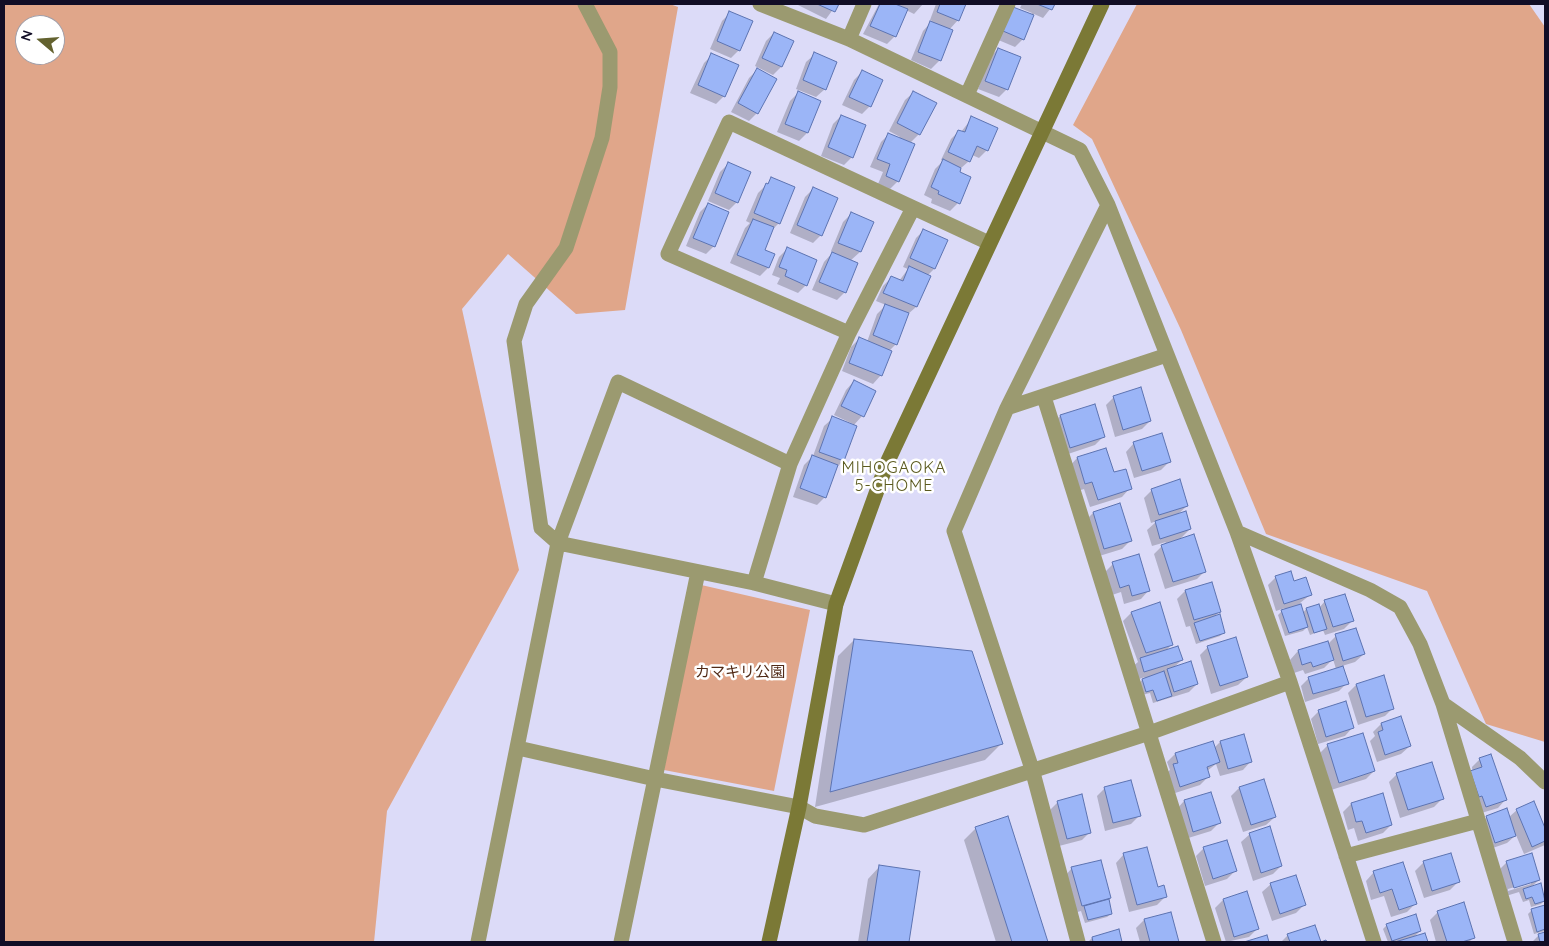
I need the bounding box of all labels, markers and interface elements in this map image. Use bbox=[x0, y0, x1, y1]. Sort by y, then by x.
north arrow bbox=[15, 15, 65, 65]
text: N bbox=[17, 28, 37, 43]
district label: MIHOGAOKA 5-CHOME bbox=[840, 458, 948, 496]
park label: カマキリ公園 bbox=[695, 663, 785, 681]

